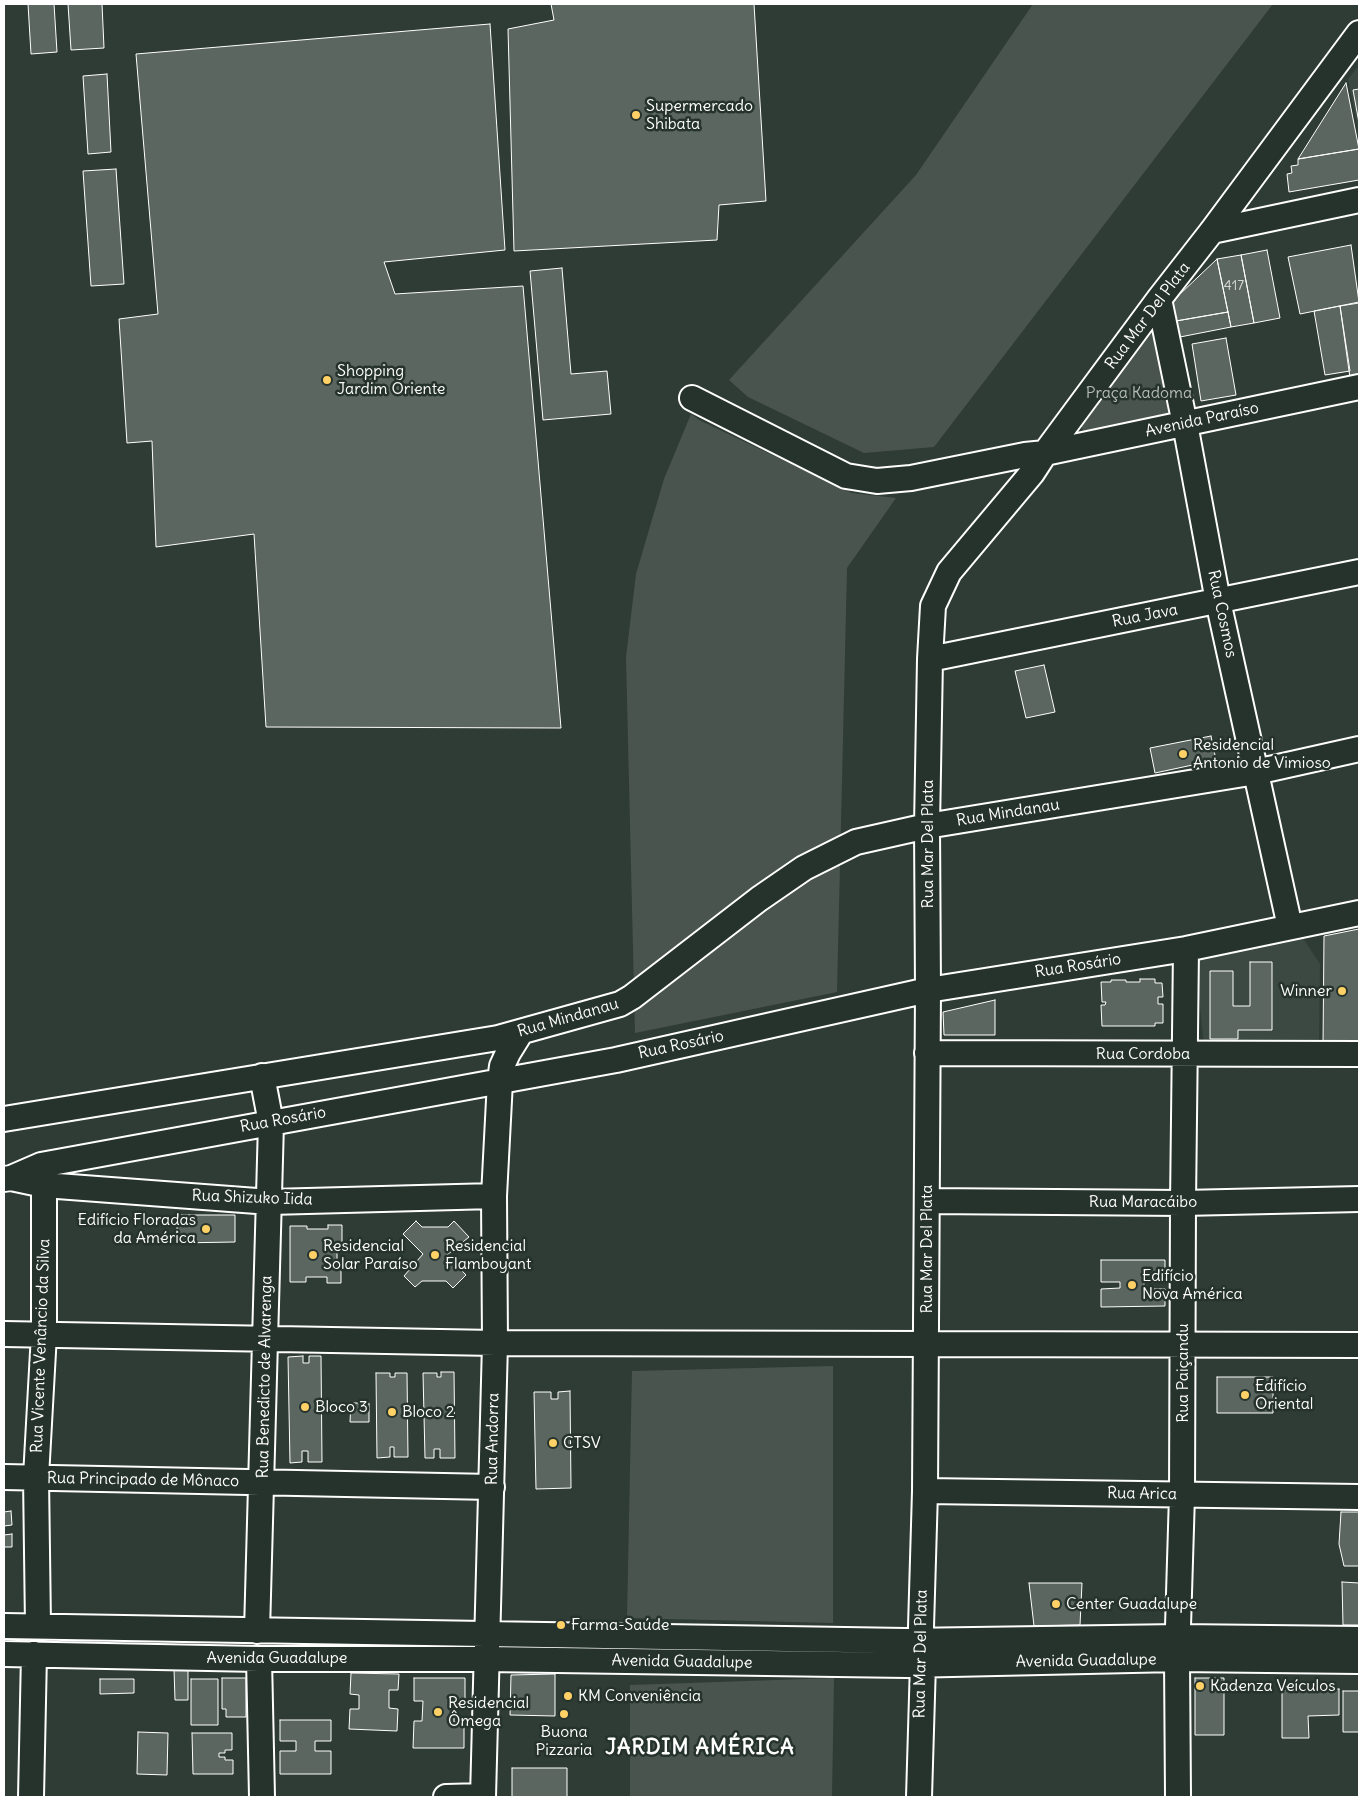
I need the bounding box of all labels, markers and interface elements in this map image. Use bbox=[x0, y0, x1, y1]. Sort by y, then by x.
place label: Supermercado Shibata bbox=[646, 96, 753, 134]
marker: Supermercado Shibata bbox=[630, 109, 642, 121]
street label: Rua Mar Del Plata bbox=[1102, 259, 1194, 373]
house number: 417 bbox=[1224, 278, 1244, 294]
place label: Shopping Jardim Oriente bbox=[337, 361, 445, 399]
marker: Shopping Jardim Oriente bbox=[321, 374, 333, 386]
park label: Praça Kadoma bbox=[1086, 383, 1192, 403]
street label: Avenida Paraíso bbox=[1144, 399, 1260, 441]
street label: Rua Cosmos bbox=[1203, 568, 1241, 660]
street label: Rua Java bbox=[1111, 600, 1179, 632]
place label: Residencial Antonio de Vimioso bbox=[1193, 735, 1331, 773]
marker: Residencial Antonio de Vimioso bbox=[1177, 748, 1189, 760]
street label: Rua Mar Del Plata bbox=[918, 780, 938, 908]
street label: Rua Mindanau bbox=[955, 795, 1061, 831]
street label: Rua Rosário bbox=[1034, 950, 1122, 982]
place label: Winner bbox=[1280, 981, 1332, 1001]
marker: Winner bbox=[1336, 985, 1348, 997]
street label: Rua Mindanau bbox=[515, 994, 621, 1042]
street label: Rua Rosário bbox=[637, 1027, 725, 1063]
street label: Rua Cordoba bbox=[1096, 1044, 1190, 1064]
street label: Rua Rosário bbox=[239, 1103, 327, 1137]
street label: Rua Mar Del Plata bbox=[917, 1185, 937, 1313]
street label: Rua Shizuko Iida bbox=[191, 1186, 313, 1210]
street label: Rua Maracáibo bbox=[1089, 1192, 1197, 1212]
place label: Edifício Floradas da América bbox=[78, 1210, 196, 1248]
marker: Edifício Floradas da América bbox=[200, 1223, 212, 1235]
place label: Residencial Solar Paraíso bbox=[323, 1236, 418, 1274]
place label: Residencial Flamboyant bbox=[445, 1236, 531, 1274]
street label: Rua Vicente Venâncio da Silva bbox=[28, 1238, 54, 1454]
marker: Residencial Solar Paraíso bbox=[307, 1249, 319, 1261]
marker: Residencial Flamboyant bbox=[429, 1249, 441, 1261]
place label: Edifício Nova América bbox=[1142, 1266, 1243, 1304]
street label: Rua Benedicto de Alvarenga bbox=[254, 1275, 276, 1479]
marker: Edifício Nova América bbox=[1126, 1279, 1138, 1291]
street label: Rua Paiçandu bbox=[1173, 1323, 1193, 1423]
place label: Edifício Oriental bbox=[1255, 1376, 1313, 1414]
marker: Edifício Oriental bbox=[1239, 1389, 1251, 1401]
street label: Rua Andorra bbox=[483, 1393, 503, 1485]
place label: Bloco 3 bbox=[315, 1397, 368, 1417]
marker: Bloco 3 bbox=[299, 1401, 311, 1413]
place label: Bloco 2 bbox=[402, 1402, 455, 1422]
marker: Bloco 2 bbox=[386, 1406, 398, 1418]
place label: CTSV bbox=[563, 1433, 601, 1453]
marker: CTSV bbox=[547, 1437, 559, 1449]
street label: Rua Principado de Mônaco bbox=[47, 1469, 239, 1491]
street label: Rua Arica bbox=[1107, 1484, 1177, 1504]
street label: Rua Mar Del Plata bbox=[910, 1589, 932, 1719]
place label: Center Guadalupe bbox=[1066, 1594, 1197, 1614]
marker: Center Guadalupe bbox=[1050, 1598, 1062, 1610]
place label: Farma-Saúde bbox=[571, 1615, 669, 1635]
marker: Farma-Saúde bbox=[555, 1619, 567, 1631]
street label: Avenida Guadalupe bbox=[207, 1648, 347, 1668]
street label: Avenida Guadalupe bbox=[1015, 1650, 1157, 1672]
street label: Avenida Guadalupe bbox=[611, 1651, 753, 1673]
place label: Kadenza Veículos bbox=[1210, 1676, 1335, 1696]
marker: Kadenza Veículos bbox=[1194, 1680, 1206, 1692]
place label: KM Conveniência bbox=[578, 1686, 701, 1706]
marker: KM Conveniência bbox=[562, 1690, 574, 1702]
place label: Residencial Ômega bbox=[448, 1693, 529, 1731]
marker: Residencial Ômega bbox=[432, 1706, 444, 1718]
marker: Buona Pizzaria bbox=[558, 1708, 570, 1720]
place label: Buona Pizzaria bbox=[536, 1722, 592, 1760]
district label: JARDIM AMÉRICA bbox=[603, 1735, 797, 1761]

